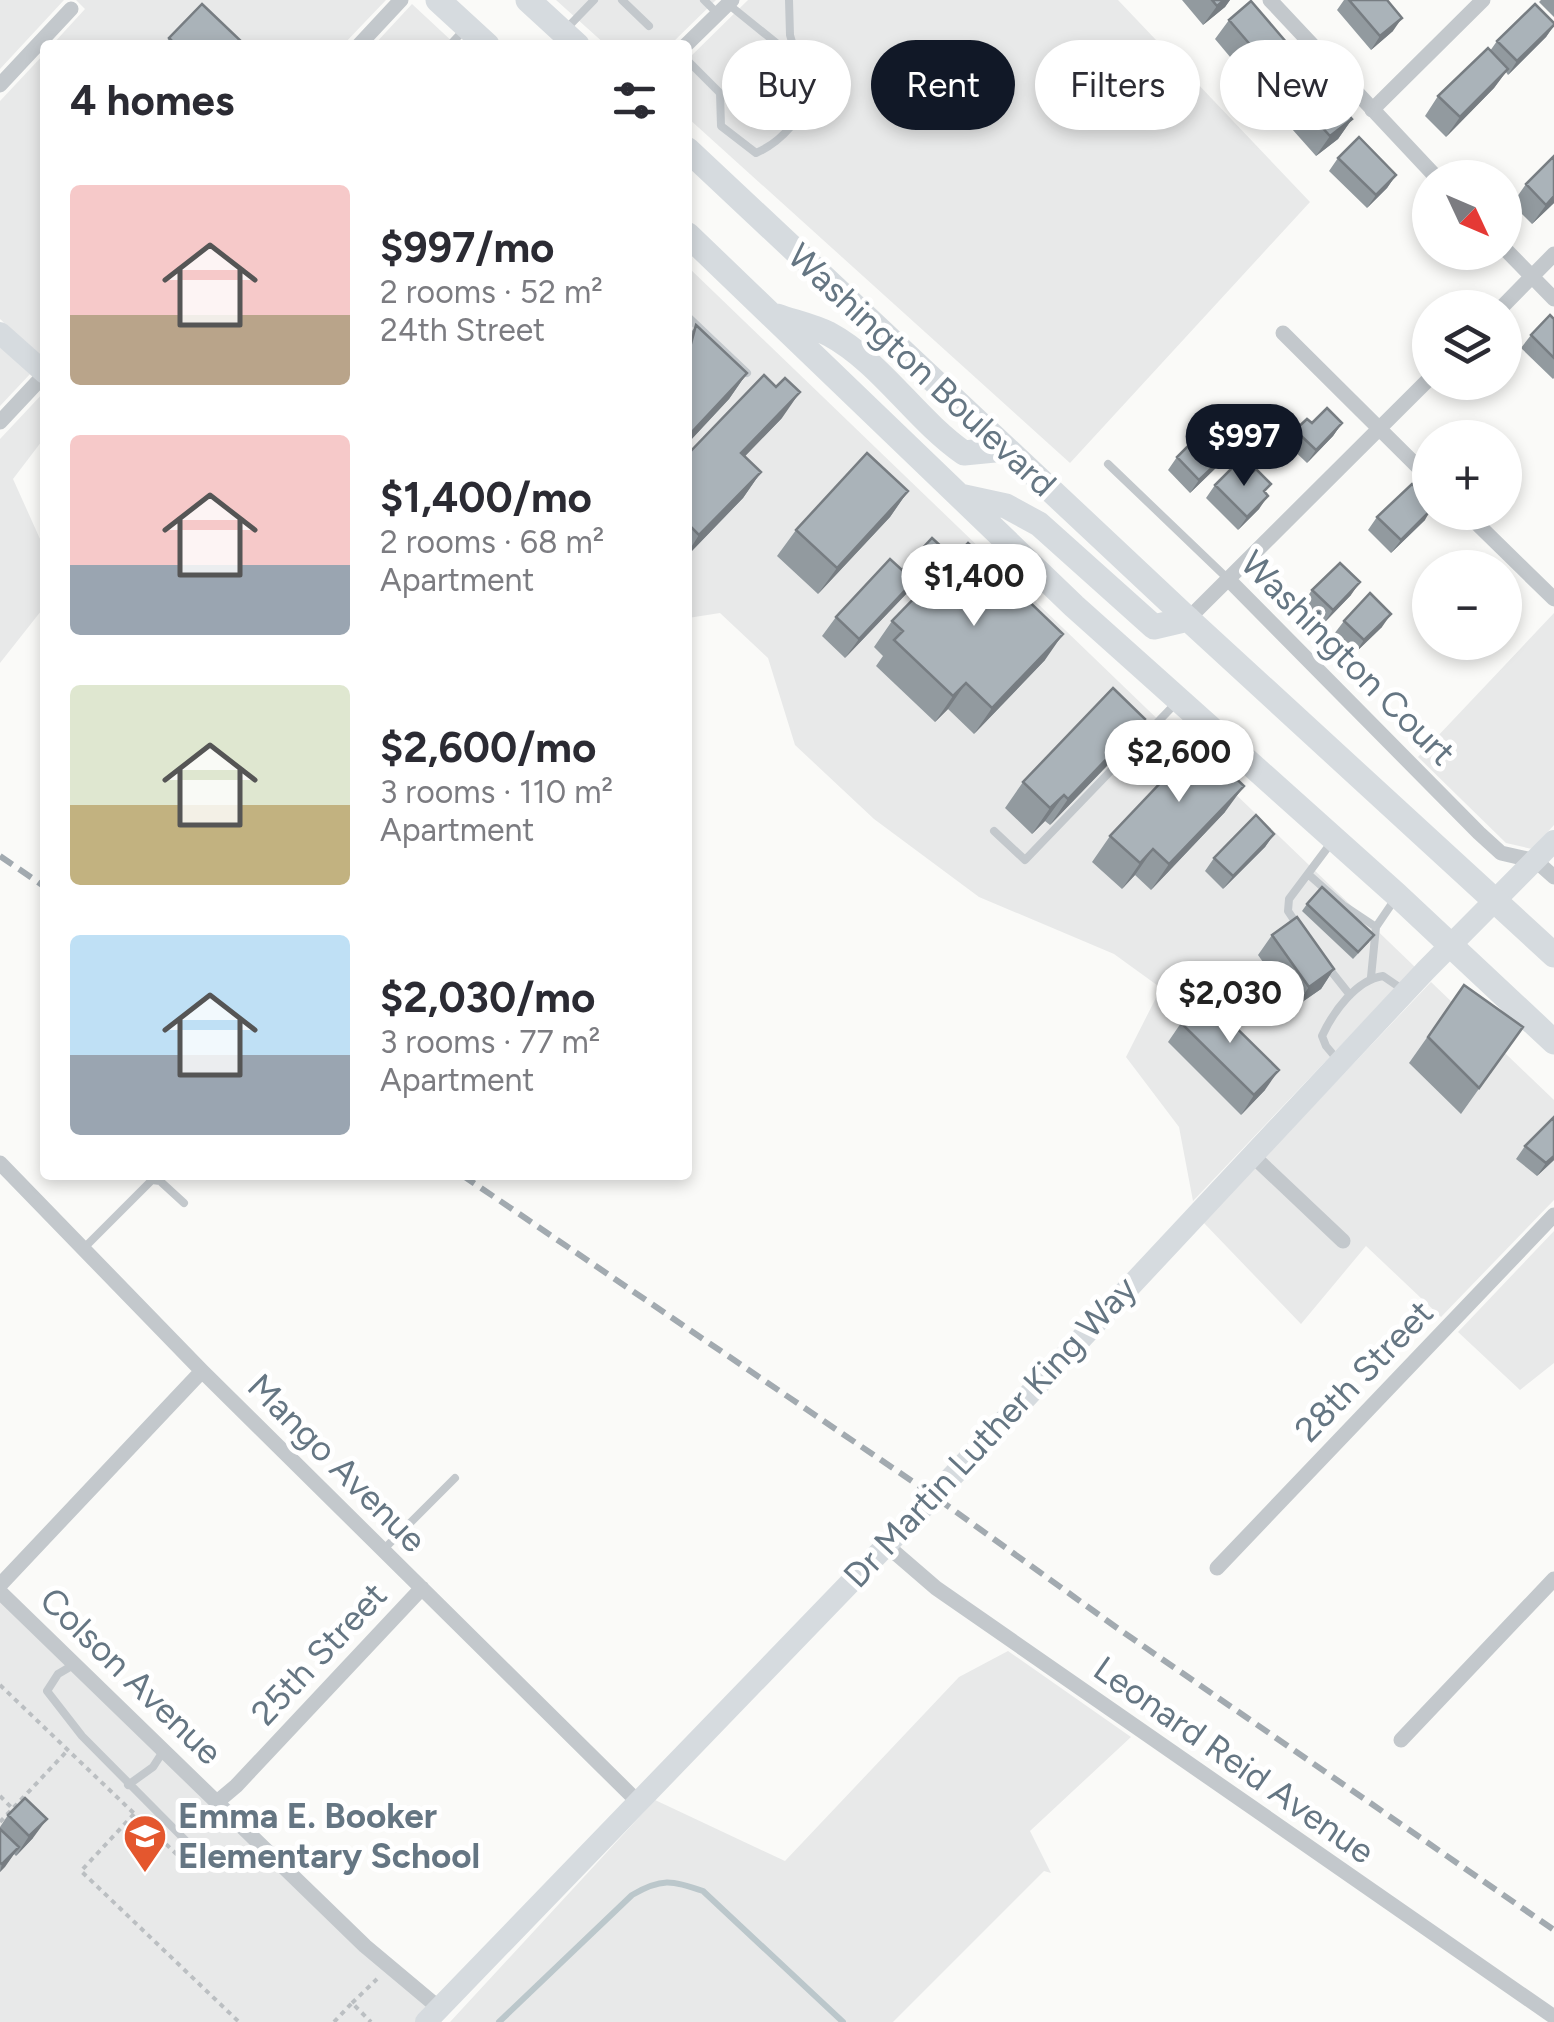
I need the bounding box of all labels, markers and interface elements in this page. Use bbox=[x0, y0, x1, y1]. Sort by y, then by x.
chip: Buy bbox=[722, 40, 851, 130]
chip: Rent bbox=[871, 40, 1015, 130]
chip: Filters bbox=[1035, 40, 1200, 130]
chip: New bbox=[1220, 40, 1364, 130]
icon: filters bbox=[607, 73, 662, 128]
text: 4 homes bbox=[70, 75, 234, 126]
north arrow bbox=[1412, 160, 1522, 270]
map controls bbox=[1412, 160, 1522, 660]
text: $997/mo bbox=[380, 222, 555, 273]
icon: home bbox=[150, 225, 270, 345]
street label: Washington Boulevard bbox=[779, 235, 1065, 505]
text: 2 rooms · 52 m² bbox=[380, 273, 603, 311]
button: layers bbox=[1412, 290, 1522, 400]
text: 24th Street bbox=[380, 311, 545, 349]
pin: $997 bbox=[1185, 404, 1303, 489]
text: $997 bbox=[1208, 417, 1280, 455]
button: + bbox=[1412, 420, 1522, 530]
text: $1,400/mo bbox=[380, 472, 592, 523]
icon: home bbox=[150, 475, 270, 595]
text: 2 rooms · 68 m² bbox=[380, 523, 604, 561]
street label: Washington Court bbox=[1232, 542, 1464, 774]
pin: $1,400 bbox=[893, 544, 1055, 629]
button: − bbox=[1412, 550, 1522, 660]
text: $1,400 bbox=[923, 557, 1025, 595]
text: Apartment bbox=[380, 561, 534, 599]
pin: $2,600 bbox=[1098, 720, 1260, 805]
text: $2,600/mo bbox=[380, 722, 596, 773]
icon: home bbox=[150, 725, 270, 845]
text: $2,600 bbox=[1127, 733, 1231, 771]
text: 3 rooms · 110 m² bbox=[380, 773, 613, 811]
text: Apartment bbox=[380, 811, 534, 849]
pin: $2,030 bbox=[1149, 961, 1311, 1046]
text: $2,030/mo bbox=[380, 972, 595, 1023]
text: $2,030 bbox=[1178, 974, 1282, 1012]
icon: home bbox=[150, 975, 270, 1095]
text: 3 rooms · 77 m² bbox=[380, 1023, 600, 1061]
text: Apartment bbox=[380, 1061, 534, 1099]
street label: Dr Martin Luther King Way bbox=[835, 1267, 1146, 1596]
street label: 28th Street bbox=[1286, 1292, 1442, 1450]
street label: Mango Avenue bbox=[239, 1365, 435, 1561]
street label: 25th Street bbox=[243, 1574, 395, 1734]
street label: Colson Avenue bbox=[31, 1579, 231, 1773]
street label: Leonard Reid Avenue bbox=[1086, 1647, 1382, 1873]
place label: Emma E. Booker Elementary School bbox=[178, 1795, 480, 1877]
school or university icon: Emma E. Booker Elementary School bbox=[122, 1813, 168, 1874]

